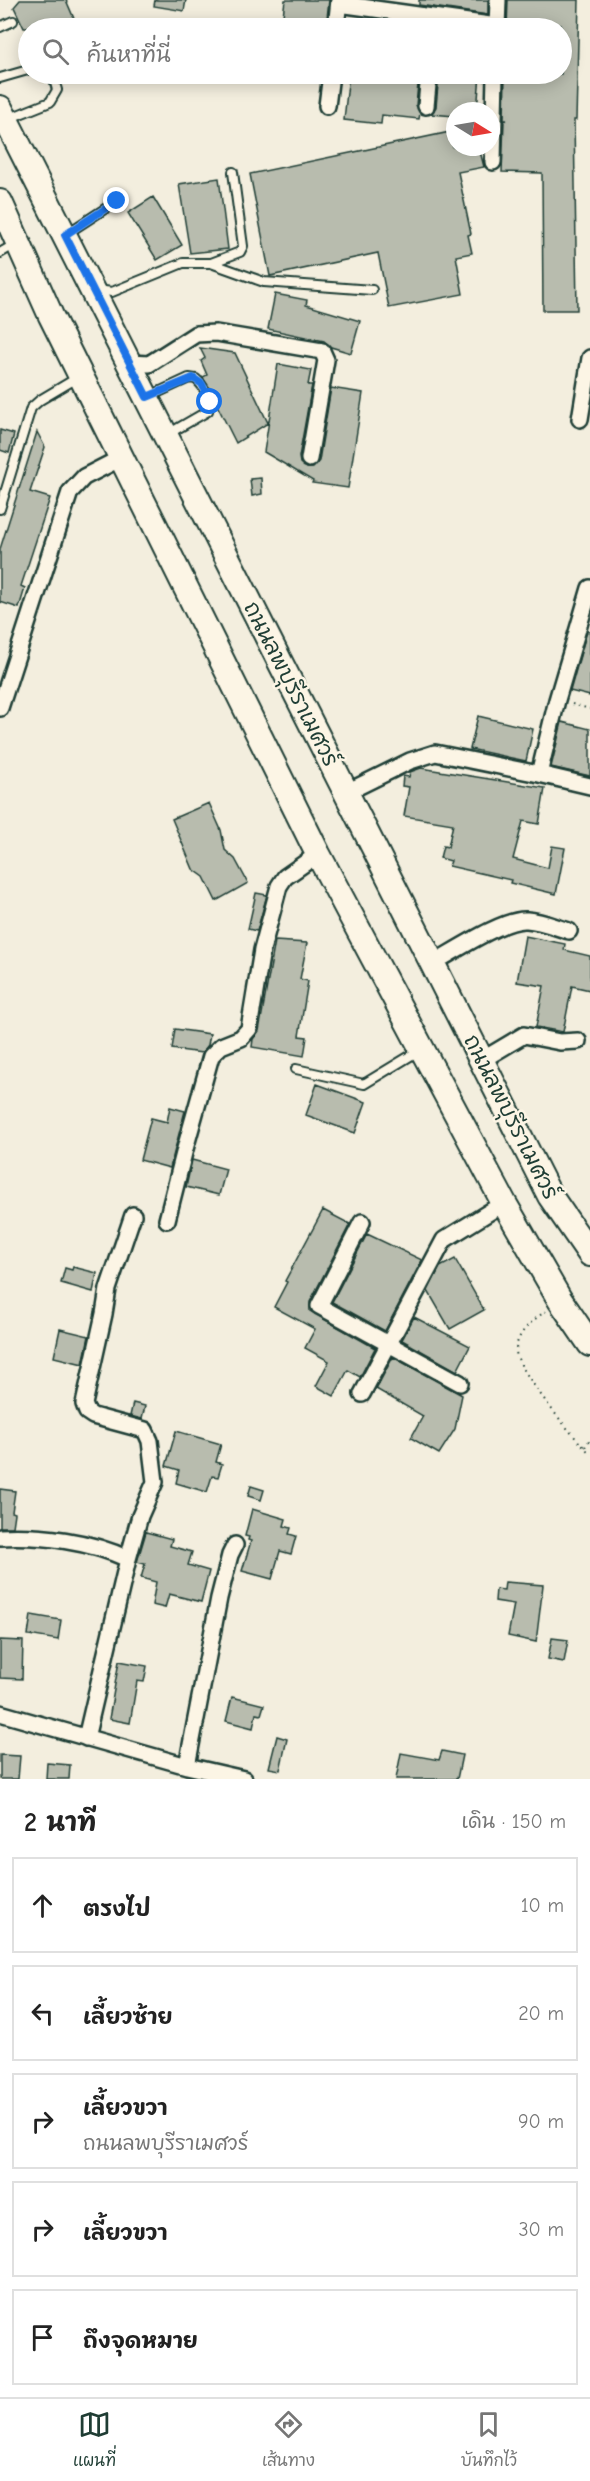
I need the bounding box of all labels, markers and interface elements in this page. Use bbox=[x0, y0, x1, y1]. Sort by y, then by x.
search box bbox=[18, 18, 572, 84]
icon: search bbox=[39, 35, 72, 68]
text: ค้นหาที่นี่ bbox=[87, 42, 171, 68]
north arrow bbox=[446, 102, 500, 156]
route end bbox=[103, 187, 129, 213]
route start bbox=[196, 388, 222, 414]
street label: ถนนลพบุรีราเมศวร์ bbox=[235, 596, 346, 772]
street label: ถนนลพบุรีราเมศวร์ bbox=[455, 1029, 566, 1205]
text: 2 นาที bbox=[24, 1808, 96, 1838]
text: เดิน · 150 m bbox=[461, 1810, 566, 1833]
icon: ahead bbox=[26, 1889, 59, 1922]
text: 10 m bbox=[521, 1894, 564, 1917]
text: ตรงไป bbox=[83, 1896, 151, 1922]
icon: left bbox=[26, 1997, 59, 2030]
text: 20 m bbox=[518, 2002, 564, 2025]
text: เลี้ยวซ้าย bbox=[83, 2004, 173, 2030]
text: เลี้ยวขวา bbox=[83, 2095, 167, 2121]
icon: right bbox=[26, 2105, 59, 2138]
text: 90 m bbox=[518, 2110, 564, 2133]
text: ถนนลพบุรีราเมศวร์ bbox=[83, 2132, 248, 2155]
icon: right bbox=[26, 2213, 59, 2246]
text: 30 m bbox=[518, 2218, 564, 2241]
text: เลี้ยวขวา bbox=[83, 2220, 167, 2246]
icon: arrive bbox=[26, 2321, 59, 2354]
text: ถึงจุดหมาย bbox=[83, 2328, 198, 2354]
tab: แผนที่ bbox=[73, 2408, 116, 2472]
tab: เส้นทาง bbox=[262, 2408, 315, 2472]
tab: บันทึกไว้ bbox=[461, 2408, 517, 2472]

